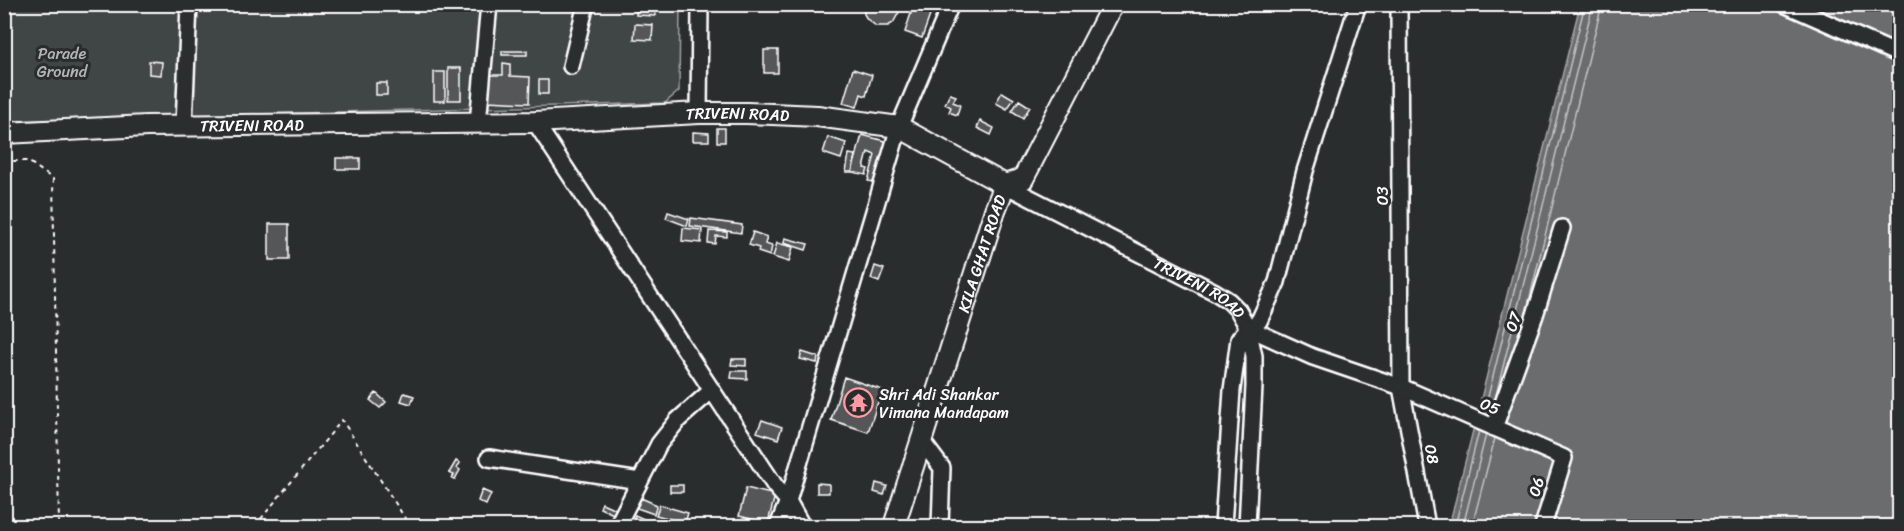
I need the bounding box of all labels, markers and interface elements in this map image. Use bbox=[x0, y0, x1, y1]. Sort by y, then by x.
park label: Parade Ground bbox=[37, 39, 89, 86]
street label: TRIVENI ROAD bbox=[685, 98, 790, 129]
street label: TRIVENI ROAD bbox=[200, 110, 304, 140]
street label: 03 bbox=[1368, 186, 1397, 205]
street label: KILA GHAT ROAD bbox=[949, 190, 1014, 316]
street label: TRIVENI ROAD bbox=[1148, 248, 1254, 323]
street label: 07 bbox=[1496, 307, 1530, 336]
place label: Shri Adi Shankar Vimana Mandapam bbox=[879, 380, 1009, 427]
temple icon: Shri Adi Shankar Vimana Mandapam bbox=[842, 387, 874, 419]
street label: 05 bbox=[1475, 389, 1505, 423]
street label: 08 bbox=[1416, 442, 1448, 467]
street label: 06 bbox=[1519, 474, 1553, 500]

